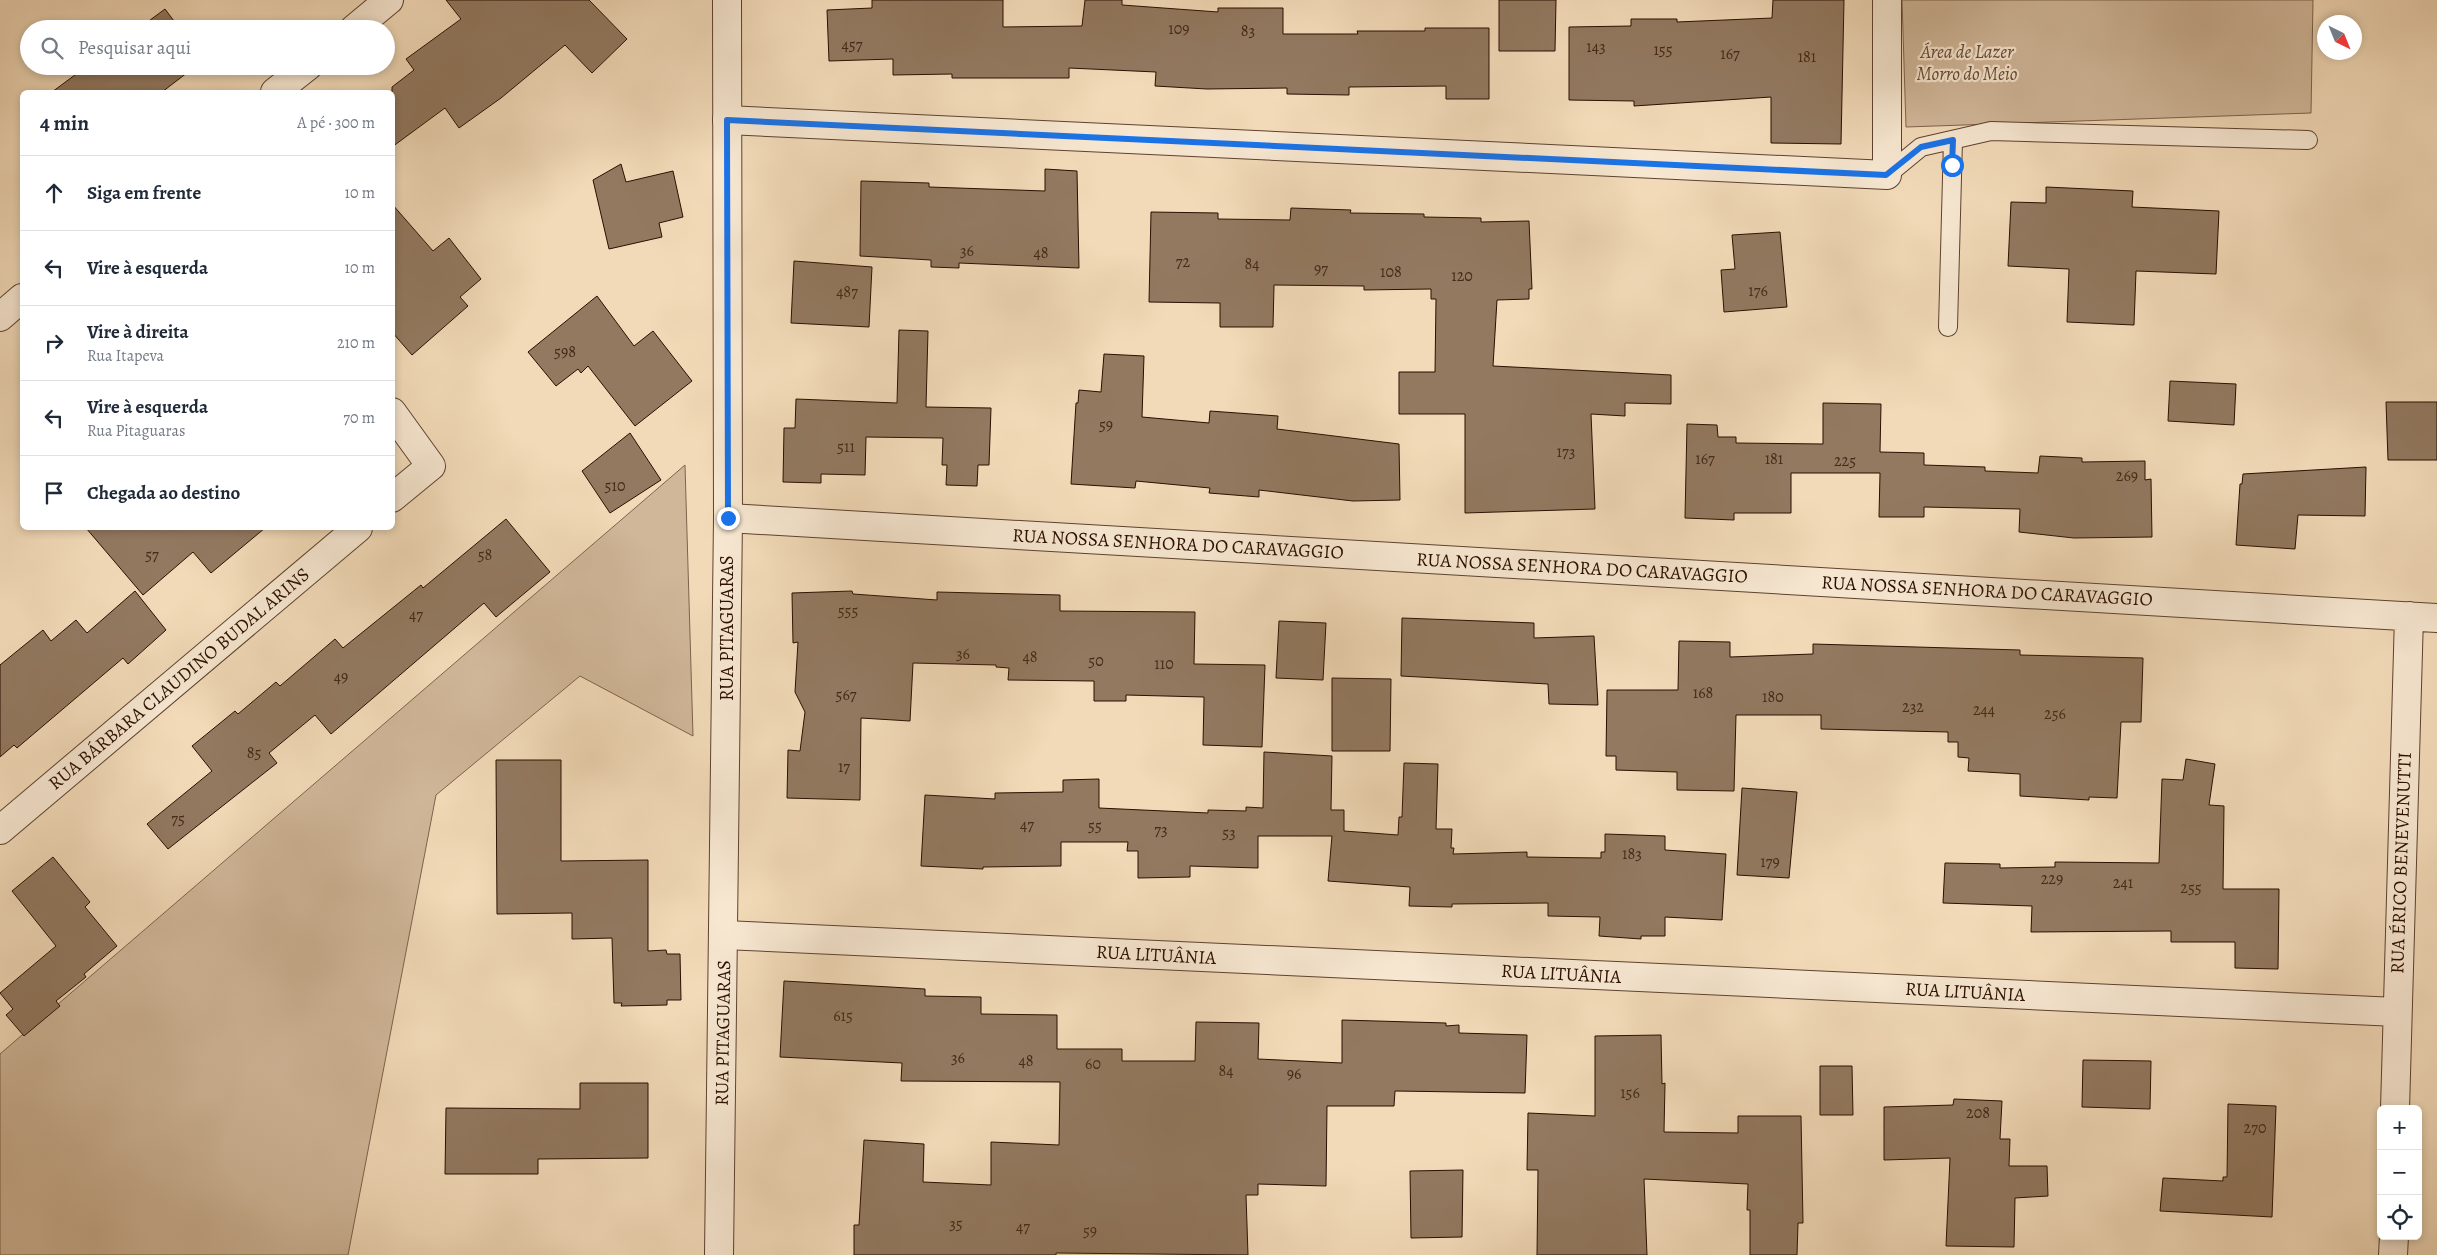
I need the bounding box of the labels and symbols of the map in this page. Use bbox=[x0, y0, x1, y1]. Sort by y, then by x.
north arrow bbox=[2317, 15, 2362, 60]
house number: 109 bbox=[1168, 18, 1190, 40]
house number: 83 bbox=[1241, 20, 1255, 42]
house number: 457 bbox=[842, 34, 863, 56]
house number: 143 bbox=[1586, 36, 1606, 58]
house number: 155 bbox=[1653, 39, 1673, 61]
park label: Área de Lazer Morro do Meio bbox=[1916, 39, 2018, 87]
house number: 167 bbox=[1720, 43, 1740, 65]
house number: 181 bbox=[1798, 46, 1817, 68]
route start bbox=[1941, 154, 1964, 177]
house number: 36 bbox=[960, 240, 974, 262]
house number: 48 bbox=[1033, 242, 1049, 264]
house number: 72 bbox=[1176, 251, 1191, 273]
house number: 84 bbox=[1244, 253, 1260, 275]
house number: 97 bbox=[1314, 258, 1328, 280]
house number: 108 bbox=[1380, 261, 1402, 283]
house number: 120 bbox=[1451, 265, 1473, 287]
house number: 176 bbox=[1748, 280, 1768, 302]
house number: 487 bbox=[836, 281, 858, 303]
house number: 598 bbox=[554, 341, 576, 363]
house number: 59 bbox=[1099, 414, 1113, 436]
house number: 511 bbox=[837, 436, 855, 458]
house number: 173 bbox=[1557, 441, 1575, 463]
house number: 167 bbox=[1695, 448, 1715, 470]
house number: 181 bbox=[1765, 448, 1784, 470]
house number: 225 bbox=[1834, 450, 1856, 472]
house number: 269 bbox=[2116, 465, 2138, 487]
house number: 510 bbox=[605, 475, 625, 497]
route end bbox=[717, 507, 740, 530]
street label: RUA NOSSA SENHORA DO CARAVAGGIO bbox=[1012, 522, 1344, 566]
house number: 57 bbox=[145, 544, 159, 566]
house number: 58 bbox=[478, 544, 492, 566]
street label: RUA NOSSA SENHORA DO CARAVAGGIO bbox=[1416, 546, 1748, 590]
street label: RUA PITAGUARAS bbox=[714, 555, 740, 701]
street label: RUA BÁRBARA CLAUDINO BUDAL ARINS bbox=[43, 562, 315, 796]
street label: RUA NOSSA SENHORA DO CARAVAGGIO bbox=[1821, 569, 2153, 613]
house number: 555 bbox=[838, 600, 858, 622]
house number: 47 bbox=[409, 604, 423, 626]
house number: 36 bbox=[956, 643, 970, 665]
house number: 48 bbox=[1022, 646, 1038, 668]
house number: 50 bbox=[1088, 650, 1104, 672]
house number: 110 bbox=[1154, 653, 1174, 675]
house number: 49 bbox=[334, 666, 348, 688]
house number: 168 bbox=[1693, 682, 1713, 704]
house number: 567 bbox=[836, 684, 857, 706]
house number: 180 bbox=[1762, 686, 1784, 708]
house number: 232 bbox=[1902, 696, 1924, 718]
house number: 244 bbox=[1973, 699, 1995, 721]
house number: 256 bbox=[2044, 703, 2066, 725]
house number: 85 bbox=[247, 742, 261, 764]
street label: RUA ÉRICO BENEVENUTTI bbox=[2384, 752, 2418, 974]
house number: 17 bbox=[838, 756, 850, 778]
house number: 75 bbox=[171, 808, 185, 830]
house number: 47 bbox=[1020, 814, 1034, 836]
house number: 55 bbox=[1088, 815, 1102, 837]
house number: 73 bbox=[1154, 819, 1168, 841]
house number: 53 bbox=[1222, 822, 1236, 844]
house number: 183 bbox=[1622, 843, 1642, 865]
house number: 179 bbox=[1760, 851, 1780, 873]
house number: 229 bbox=[2041, 868, 2063, 890]
house number: 241 bbox=[2113, 872, 2134, 894]
house number: 255 bbox=[2180, 877, 2202, 899]
street label: RUA LITUÂNIA bbox=[1095, 939, 1218, 971]
street label: RUA LITUÂNIA bbox=[1500, 958, 1623, 990]
street label: RUA PITAGUARAS bbox=[709, 960, 737, 1106]
street label: RUA LITUÂNIA bbox=[1904, 976, 2027, 1008]
house number: 615 bbox=[833, 1005, 853, 1027]
house number: 36 bbox=[951, 1047, 965, 1069]
house number: 48 bbox=[1018, 1050, 1034, 1072]
house number: 60 bbox=[1085, 1053, 1101, 1075]
house number: 84 bbox=[1218, 1060, 1234, 1082]
house number: 96 bbox=[1287, 1063, 1301, 1085]
house number: 156 bbox=[1620, 1082, 1640, 1104]
house number: 208 bbox=[1966, 1102, 1990, 1124]
house number: 270 bbox=[2244, 1117, 2266, 1139]
house number: 35 bbox=[949, 1213, 963, 1235]
house number: 47 bbox=[1016, 1216, 1030, 1238]
house number: 59 bbox=[1083, 1220, 1097, 1242]

